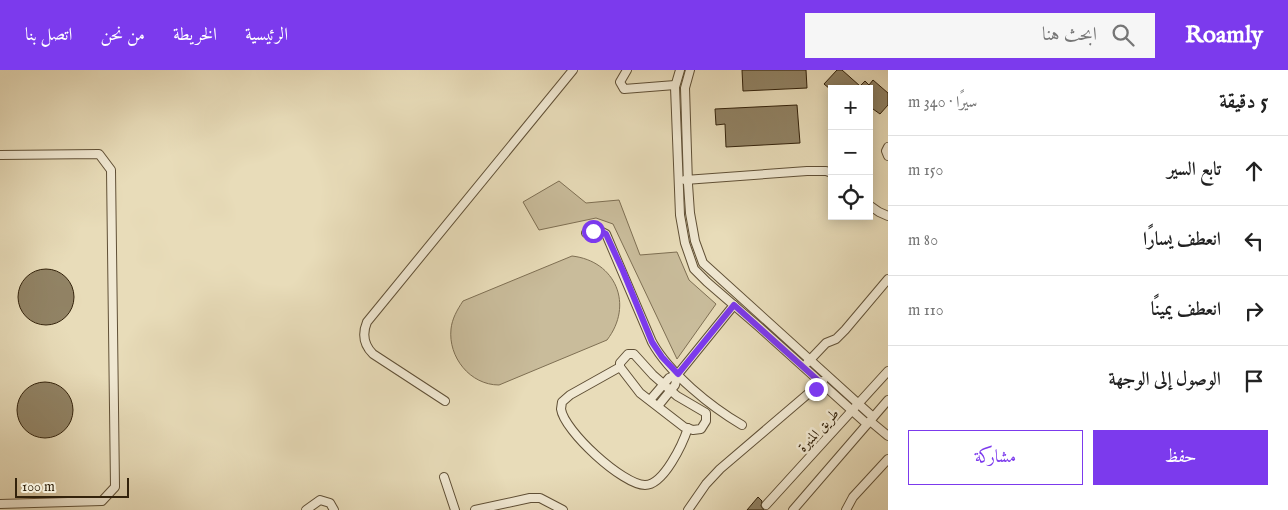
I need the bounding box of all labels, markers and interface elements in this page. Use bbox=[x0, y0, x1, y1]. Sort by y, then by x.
search box bbox=[805, 13, 1155, 58]
text: Roamly bbox=[1185, 20, 1263, 51]
icon: search bbox=[1109, 21, 1137, 49]
text: ابحث هنا bbox=[1042, 23, 1097, 47]
text: اتصل بنا bbox=[25, 24, 72, 47]
text: من نحن bbox=[100, 24, 145, 47]
text: الخريطة bbox=[173, 24, 217, 47]
text: الرئيسية bbox=[245, 24, 288, 47]
map controls bbox=[828, 85, 873, 220]
button: + bbox=[828, 85, 873, 130]
text: 5 دقيقة bbox=[1219, 89, 1268, 116]
text: سيرًا · 340 m bbox=[908, 93, 977, 113]
button: − bbox=[828, 130, 873, 175]
icon: ahead bbox=[1240, 157, 1268, 185]
text: تابع السير bbox=[1167, 158, 1221, 182]
text: 150 m bbox=[908, 161, 943, 181]
button: locate bbox=[828, 175, 873, 220]
route start bbox=[582, 220, 605, 243]
icon: left bbox=[1240, 227, 1268, 255]
text: انعطف يسارًا bbox=[1143, 228, 1221, 252]
text: 80 m bbox=[908, 231, 938, 251]
icon: right bbox=[1240, 297, 1268, 325]
text: انعطف يمينًا bbox=[1151, 298, 1221, 322]
text: 110 m bbox=[908, 301, 944, 321]
icon: arrive bbox=[1240, 367, 1268, 395]
text: الوصول إلى الوجهة bbox=[1109, 368, 1221, 392]
route end bbox=[805, 378, 828, 401]
street label: طريق المنيرة bbox=[794, 405, 843, 456]
button: مشاركة bbox=[908, 430, 1083, 485]
button: حفظ bbox=[1093, 430, 1268, 485]
scale bar bbox=[15, 475, 129, 498]
text: 100 m bbox=[22, 478, 55, 496]

